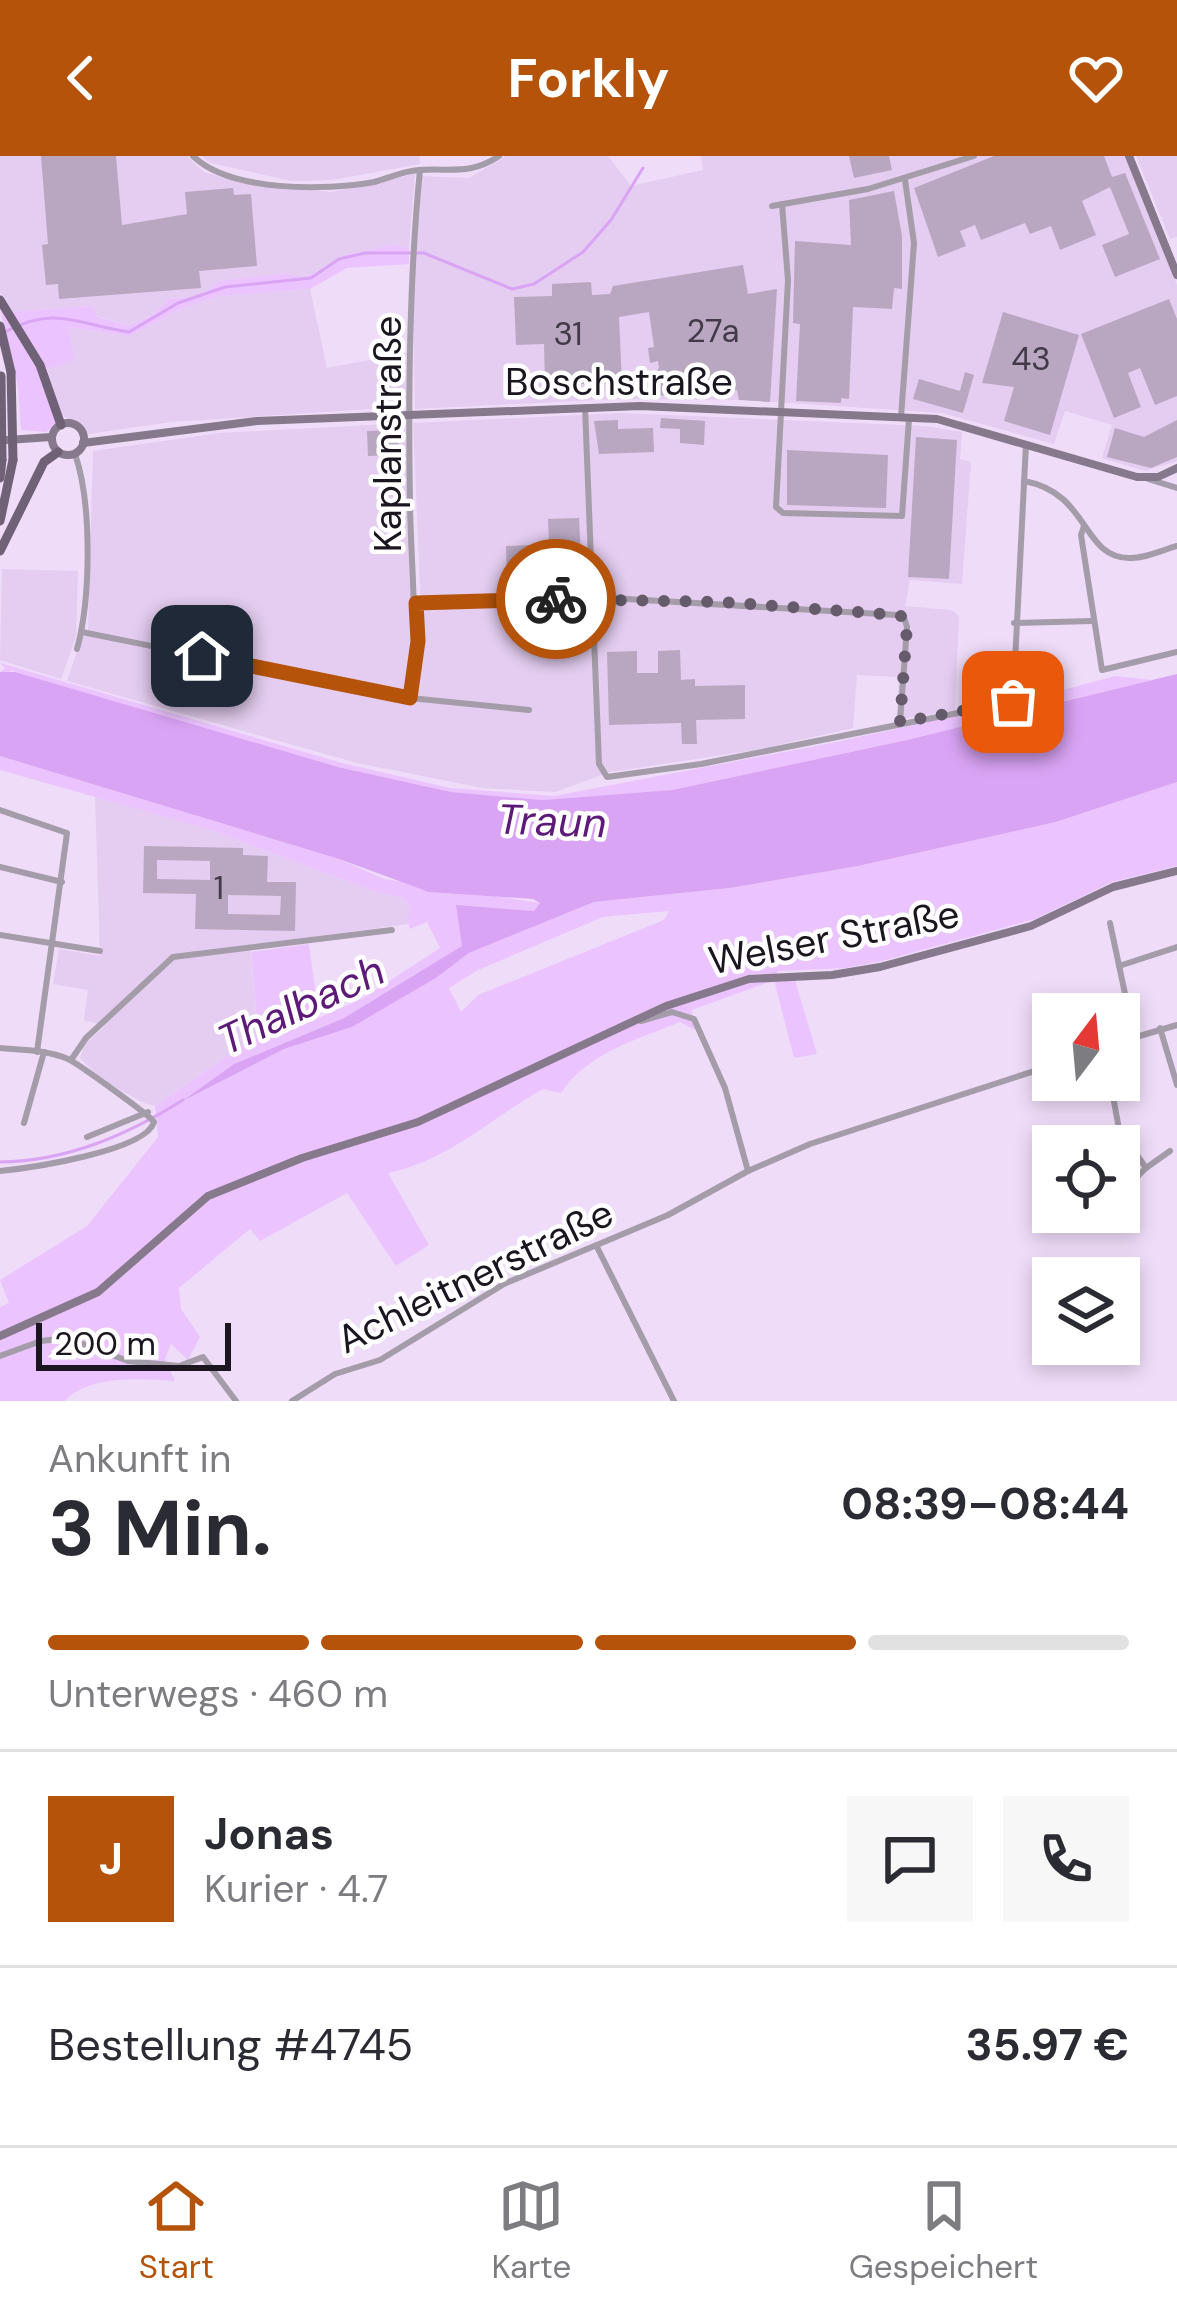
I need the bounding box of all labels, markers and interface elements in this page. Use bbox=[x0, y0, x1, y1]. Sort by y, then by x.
text: Forkly bbox=[508, 43, 669, 114]
icon: back bbox=[48, 45, 114, 111]
icon: heart bbox=[1063, 45, 1129, 111]
house number: 27a bbox=[687, 309, 739, 352]
house number: 31 bbox=[553, 312, 583, 355]
street label: Kaplanstraße bbox=[362, 316, 413, 552]
house number: 43 bbox=[1011, 337, 1051, 380]
street label: Boschstraße bbox=[505, 356, 733, 407]
courier bbox=[496, 539, 616, 659]
icon: bike bbox=[523, 566, 589, 632]
pin bbox=[151, 605, 253, 707]
icon: home bbox=[169, 623, 235, 689]
pin bbox=[962, 651, 1064, 753]
icon: bag bbox=[980, 669, 1046, 735]
water label: Traun bbox=[497, 792, 607, 850]
house number: 1 bbox=[214, 866, 224, 909]
street label: Welser Straße bbox=[704, 888, 964, 986]
water label: Thalbach bbox=[209, 942, 393, 1068]
north arrow bbox=[1032, 993, 1140, 1101]
map controls bbox=[1032, 993, 1140, 1365]
button: locate bbox=[1032, 1125, 1140, 1233]
street label: Achleitnerstraße bbox=[329, 1187, 621, 1365]
button: layers bbox=[1032, 1257, 1140, 1365]
scale bar bbox=[36, 1317, 231, 1370]
text: 200 m bbox=[54, 1322, 156, 1365]
text: Ankunft in bbox=[48, 1433, 231, 1484]
text: 08:39–08:44 bbox=[841, 1474, 1129, 1533]
text: 3 Min. bbox=[48, 1478, 272, 1579]
text: Unterwegs · 460 m bbox=[48, 1668, 388, 1719]
button: chat bbox=[847, 1796, 973, 1922]
button: phone bbox=[1003, 1796, 1129, 1922]
text: Jonas bbox=[204, 1804, 334, 1863]
text: J bbox=[99, 1829, 123, 1888]
text: Kurier · 4.7 bbox=[204, 1863, 388, 1914]
text: Bestellung #4745 bbox=[48, 2015, 413, 2074]
text: 35.97 € bbox=[966, 2015, 1129, 2074]
tab: Start bbox=[139, 2173, 214, 2288]
tab: Karte bbox=[491, 2173, 571, 2288]
tab: Gespeichert bbox=[849, 2173, 1038, 2288]

